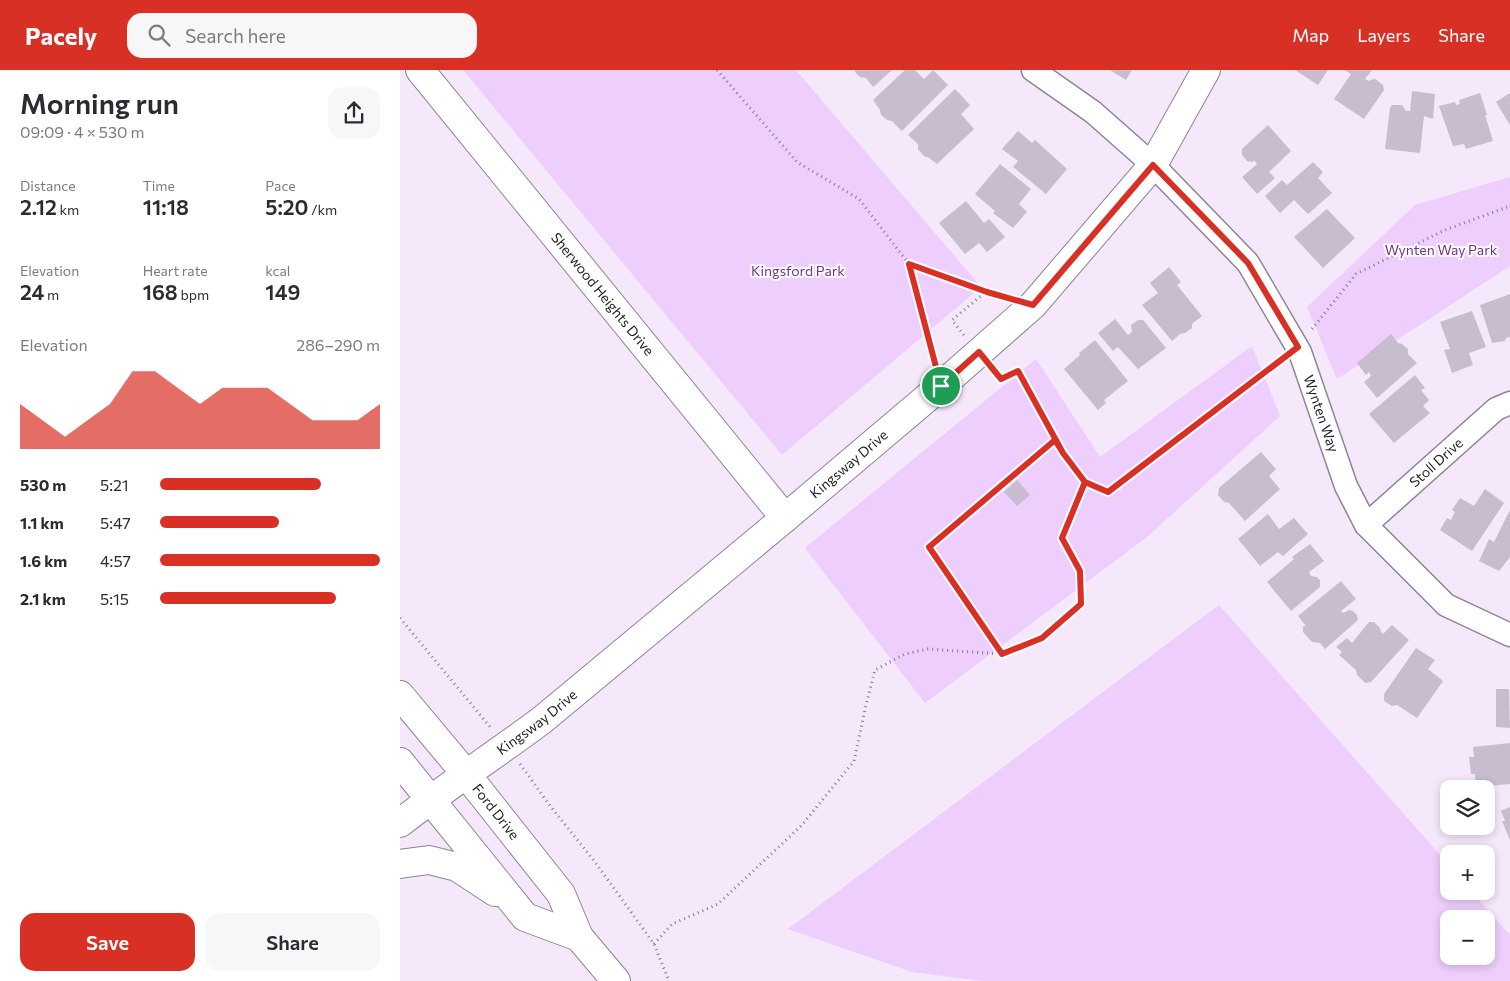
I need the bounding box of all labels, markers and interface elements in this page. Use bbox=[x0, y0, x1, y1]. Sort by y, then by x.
search box bbox=[127, 13, 477, 58]
text: Pacely bbox=[25, 21, 97, 50]
icon: search bbox=[145, 21, 173, 49]
text: Search here bbox=[185, 24, 286, 47]
text: Map bbox=[1292, 24, 1329, 46]
text: Layers bbox=[1357, 24, 1410, 46]
text: Share bbox=[1438, 24, 1485, 46]
text: Morning run bbox=[20, 86, 179, 120]
button: share bbox=[328, 87, 380, 139]
text: 09:09 · 4 × 530 m bbox=[20, 122, 145, 141]
text: Distance bbox=[20, 177, 76, 194]
text: Time bbox=[143, 177, 175, 194]
text: Pace bbox=[265, 177, 296, 194]
text: 2.12 bbox=[20, 194, 57, 219]
text: 11:18 bbox=[143, 194, 189, 219]
text: 5:20 bbox=[265, 194, 308, 219]
text: km bbox=[57, 201, 79, 218]
text: /km bbox=[308, 201, 337, 218]
street label: Sherwood Heights Drive bbox=[548, 229, 658, 359]
park label: Wynten Way Park bbox=[1385, 241, 1498, 258]
text: Elevation bbox=[20, 262, 79, 279]
text: Heart rate bbox=[143, 262, 208, 279]
text: kcal bbox=[265, 262, 290, 279]
park label: Kingsford Park bbox=[751, 262, 845, 279]
text: 24 bbox=[20, 279, 44, 304]
text: 168 bbox=[143, 279, 178, 304]
text: 149 bbox=[265, 279, 300, 304]
text: m bbox=[44, 286, 59, 303]
text: bpm bbox=[178, 286, 209, 303]
text: Elevation bbox=[20, 335, 88, 354]
text: 286–290 m bbox=[296, 335, 380, 354]
pin bbox=[920, 365, 962, 407]
icon: arrive bbox=[927, 372, 955, 400]
street label: Wynten Way bbox=[1300, 372, 1343, 454]
street label: Kingsway Drive bbox=[806, 426, 891, 501]
street label: Stoll Drive bbox=[1406, 434, 1466, 490]
text: 530 m bbox=[20, 475, 66, 494]
text: 5:21 bbox=[100, 475, 129, 494]
text: 1.1 km bbox=[20, 513, 64, 532]
text: 5:47 bbox=[100, 513, 131, 532]
text: 1.6 km bbox=[20, 551, 67, 570]
text: 4:57 bbox=[100, 551, 131, 570]
text: 2.1 km bbox=[20, 589, 66, 608]
text: 5:15 bbox=[100, 589, 129, 608]
street label: Kingsway Drive bbox=[493, 686, 580, 758]
street label: Ford Drive bbox=[469, 780, 523, 843]
map controls bbox=[1440, 780, 1495, 965]
button: layers bbox=[1440, 780, 1495, 835]
button: + bbox=[1440, 845, 1495, 900]
button: − bbox=[1440, 910, 1495, 965]
button: Save bbox=[20, 913, 195, 971]
button: Share bbox=[205, 913, 380, 971]

